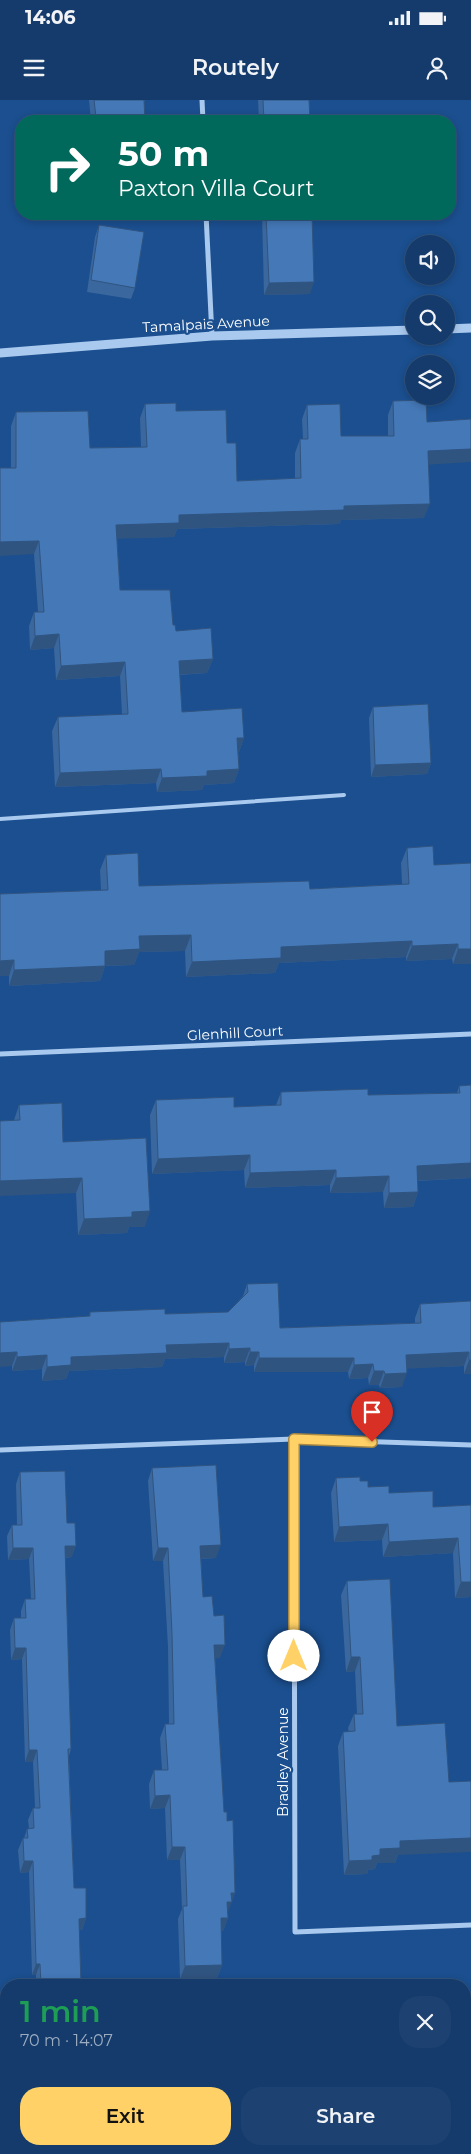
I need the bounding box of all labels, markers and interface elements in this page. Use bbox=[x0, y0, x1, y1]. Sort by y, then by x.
text: 14:06 bbox=[25, 6, 76, 29]
icon: menu bbox=[20, 54, 48, 82]
text: Routely bbox=[192, 54, 279, 81]
icon: person bbox=[423, 54, 451, 82]
text: 50 m bbox=[118, 132, 209, 175]
icon: right bbox=[35, 135, 100, 200]
text: Paxton Villa Court bbox=[118, 175, 314, 202]
map controls bbox=[405, 235, 455, 405]
button: sound bbox=[405, 235, 455, 285]
button: search bbox=[405, 295, 455, 345]
street label: Tamalpais Avenue bbox=[142, 312, 270, 336]
button: layers bbox=[405, 355, 455, 405]
street label: Glenhill Court bbox=[186, 1021, 284, 1045]
pin bbox=[351, 1391, 393, 1442]
icon: arrive bbox=[358, 1398, 386, 1426]
position arrow bbox=[267, 1629, 319, 1681]
street label: Bradley Avenue bbox=[274, 1707, 292, 1817]
text: 1 min bbox=[20, 1993, 101, 2030]
button: close bbox=[399, 1996, 451, 2048]
text: 70 m · 14:07 bbox=[20, 2031, 113, 2050]
button: Exit bbox=[20, 2087, 231, 2145]
button: Share bbox=[241, 2087, 451, 2145]

